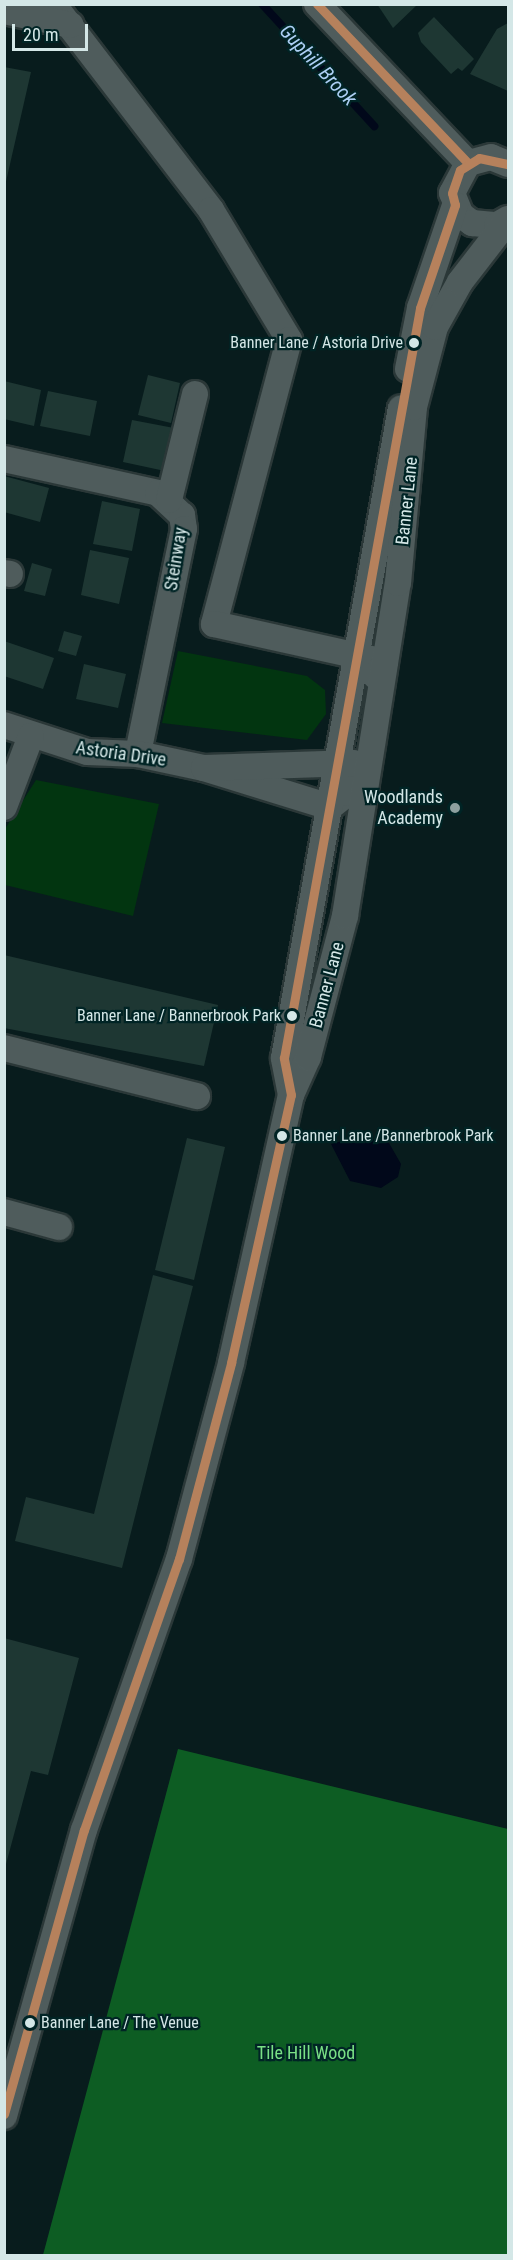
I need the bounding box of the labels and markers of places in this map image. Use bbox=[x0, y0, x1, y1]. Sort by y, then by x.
place label: Banner Lane / Astoria Drive bbox=[230, 333, 403, 353]
marker: Banner Lane / Astoria Drive bbox=[408, 337, 420, 349]
place label: Woodlands Academy bbox=[364, 787, 443, 830]
marker: Woodlands Academy bbox=[448, 801, 462, 815]
place label: Banner Lane / Bannerbrook Park bbox=[77, 1006, 281, 1026]
marker: Banner Lane / Bannerbrook Park bbox=[286, 1010, 298, 1022]
place label: Banner Lane /Bannerbrook Park bbox=[293, 1126, 493, 1146]
marker: Banner Lane /Bannerbrook Park bbox=[276, 1130, 288, 1142]
place label: Banner Lane / The Venue bbox=[41, 2013, 199, 2033]
marker: Banner Lane / The Venue bbox=[24, 2017, 36, 2029]

